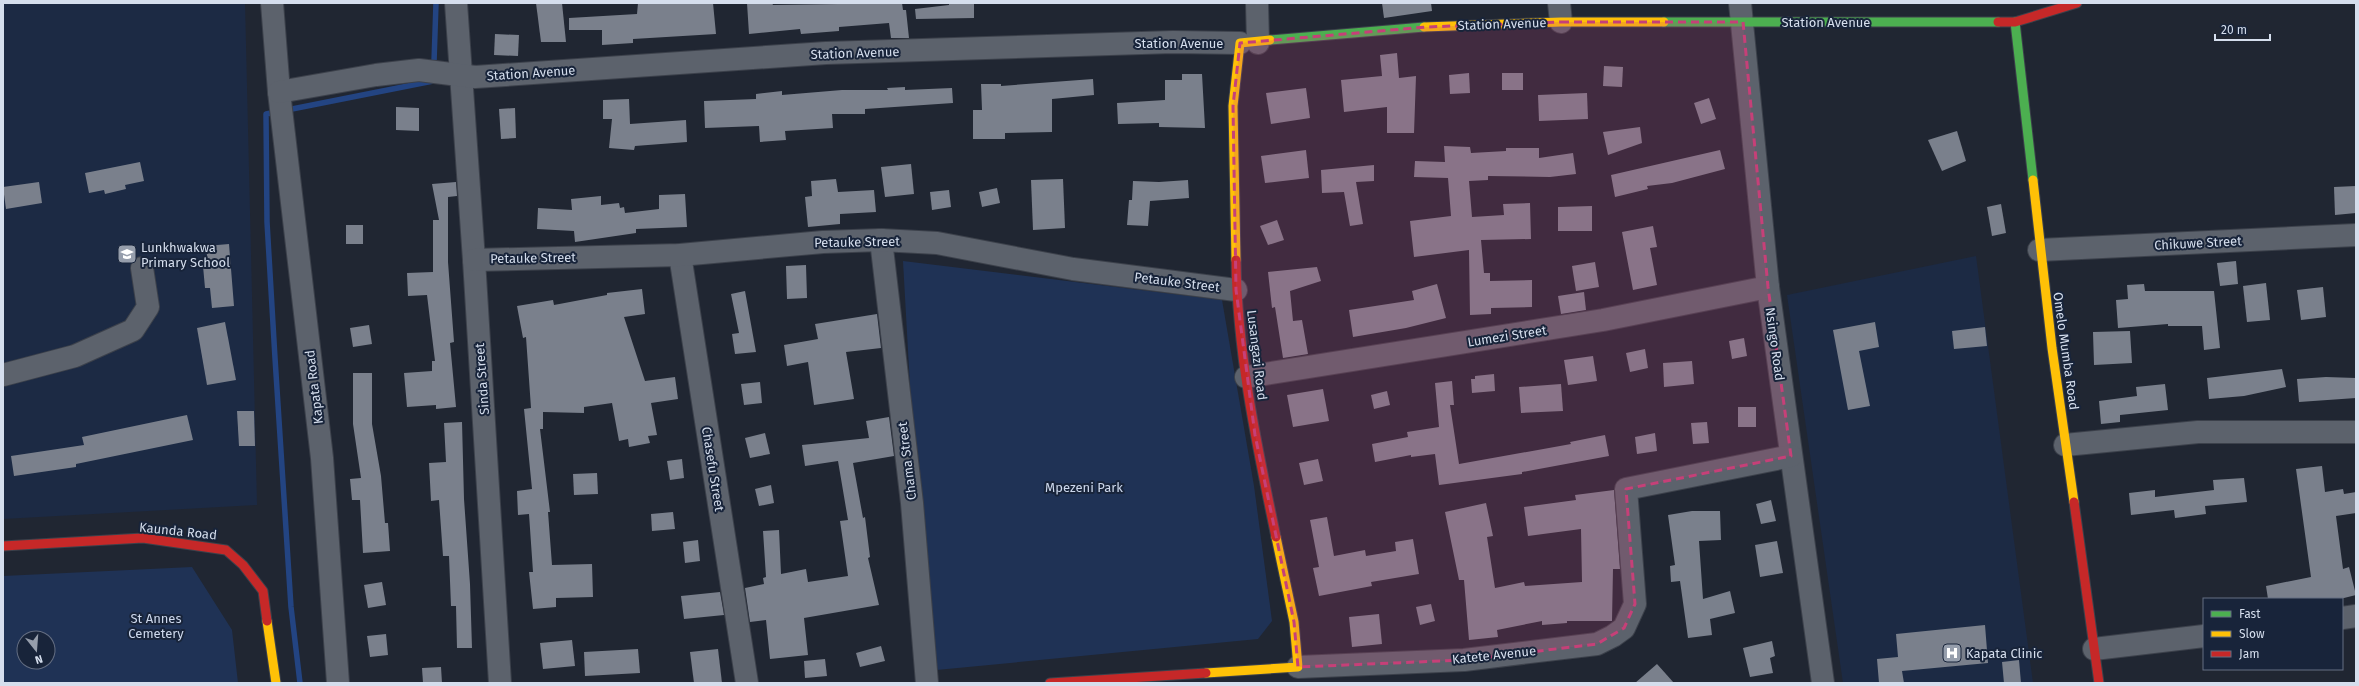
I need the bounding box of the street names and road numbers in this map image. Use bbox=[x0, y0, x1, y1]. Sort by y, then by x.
street label: Station Avenue bbox=[1457, 15, 1547, 33]
street label: Station Avenue bbox=[1782, 15, 1870, 30]
street label: Station Avenue bbox=[1135, 36, 1223, 51]
street label: Station Avenue bbox=[810, 44, 900, 62]
street label: Station Avenue bbox=[486, 62, 576, 84]
street label: Chikuwe Street bbox=[2154, 233, 2242, 253]
street label: Petauke Street bbox=[814, 234, 900, 250]
street label: Petauke Street bbox=[490, 250, 576, 266]
street label: Petauke Street bbox=[1133, 269, 1221, 295]
street label: Omelo Mumba Road bbox=[2050, 291, 2082, 411]
street label: Nsingo Road bbox=[1762, 306, 1788, 382]
street label: Lusangazi Road bbox=[1244, 309, 1270, 401]
street label: Lumezi Street bbox=[1466, 322, 1548, 350]
street label: Sinda Street bbox=[472, 342, 492, 415]
street label: Kapata Road bbox=[302, 349, 326, 425]
street label: Chama Street bbox=[895, 421, 919, 501]
street label: Chasefu Street bbox=[699, 426, 727, 513]
street label: Kaunda Road bbox=[138, 519, 218, 543]
street label: Katete Avenue bbox=[1451, 643, 1537, 667]

